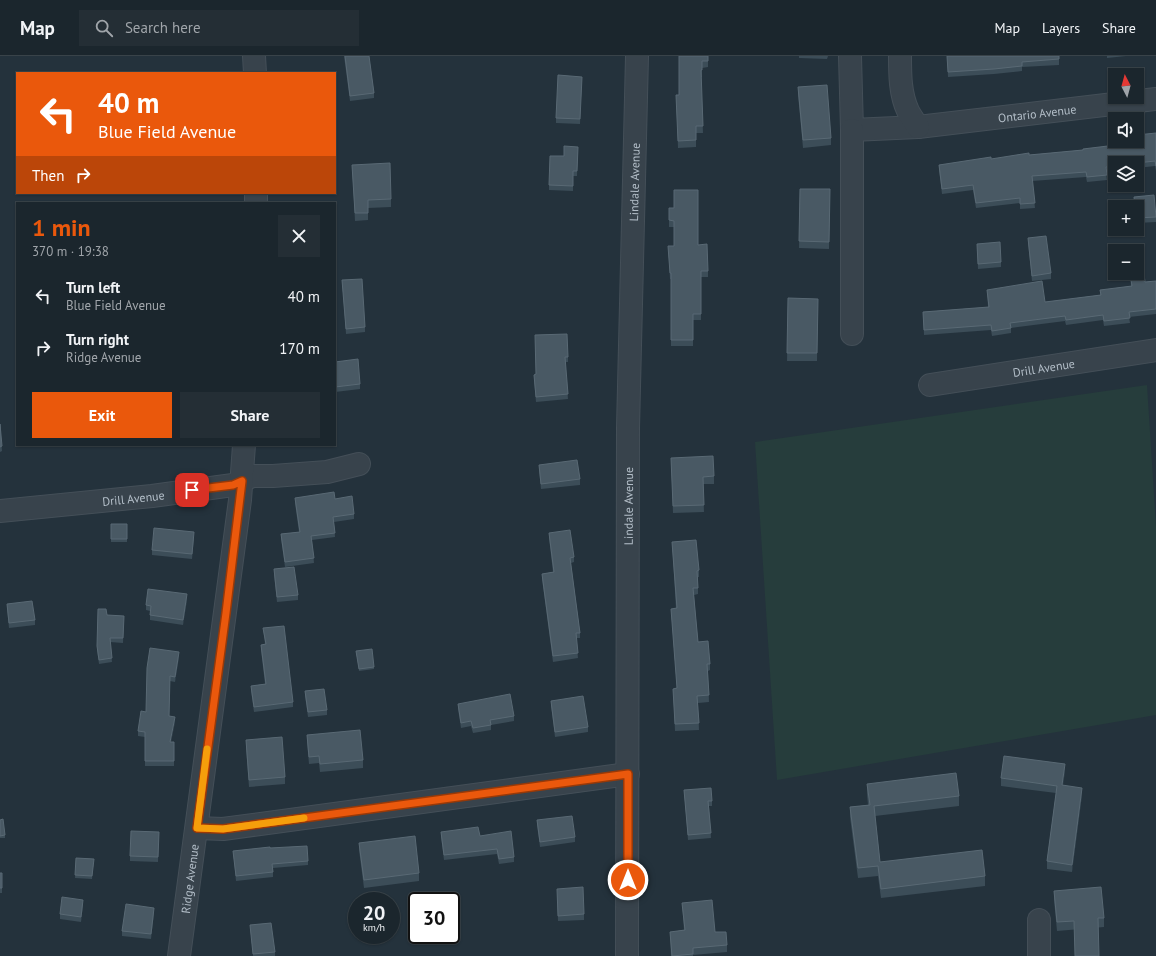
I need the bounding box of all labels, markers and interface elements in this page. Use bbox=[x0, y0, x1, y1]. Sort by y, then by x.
search box bbox=[79, 10, 359, 46]
text: Map bbox=[20, 16, 55, 40]
icon: search bbox=[93, 17, 115, 39]
text: Search here bbox=[125, 18, 201, 37]
text: Map bbox=[994, 19, 1020, 37]
text: Layers bbox=[1042, 19, 1080, 37]
text: Share bbox=[1102, 19, 1136, 37]
north arrow bbox=[1108, 68, 1144, 104]
map controls bbox=[1108, 68, 1144, 280]
text: 40 m bbox=[98, 84, 159, 121]
icon: left bbox=[32, 88, 84, 140]
street label: Ontario Avenue bbox=[997, 101, 1077, 125]
button: sound bbox=[1108, 112, 1144, 148]
text: Blue Field Avenue bbox=[98, 120, 236, 143]
street label: Lindale Avenue bbox=[626, 143, 642, 221]
button: layers bbox=[1108, 156, 1144, 192]
icon: right bbox=[72, 164, 94, 186]
text: Then bbox=[32, 166, 64, 185]
button: + bbox=[1108, 200, 1144, 236]
text: 1 min bbox=[32, 212, 91, 243]
button: close bbox=[278, 215, 320, 257]
text: 370 m · 19:38 bbox=[32, 243, 109, 260]
button: − bbox=[1108, 244, 1144, 280]
text: Turn left bbox=[66, 278, 120, 297]
icon: left bbox=[32, 285, 54, 307]
text: 40 m bbox=[287, 287, 320, 306]
text: Blue Field Avenue bbox=[66, 297, 166, 314]
text: Turn right bbox=[66, 330, 129, 349]
icon: right bbox=[32, 337, 54, 359]
text: 170 m bbox=[279, 339, 320, 358]
text: Ridge Avenue bbox=[66, 349, 141, 366]
street label: Drill Avenue bbox=[1012, 355, 1076, 380]
button: Exit bbox=[32, 392, 172, 438]
button: Share bbox=[180, 392, 320, 438]
street label: Lindale Avenue bbox=[620, 467, 635, 545]
pin bbox=[175, 473, 209, 507]
icon: arrive bbox=[181, 479, 203, 501]
street label: Drill Avenue bbox=[101, 487, 165, 508]
street label: Ridge Avenue bbox=[177, 843, 201, 914]
position arrow bbox=[607, 859, 649, 901]
speed limit sign: 30 bbox=[408, 892, 460, 944]
text: 20 bbox=[363, 900, 385, 926]
text: km/h bbox=[363, 921, 385, 934]

